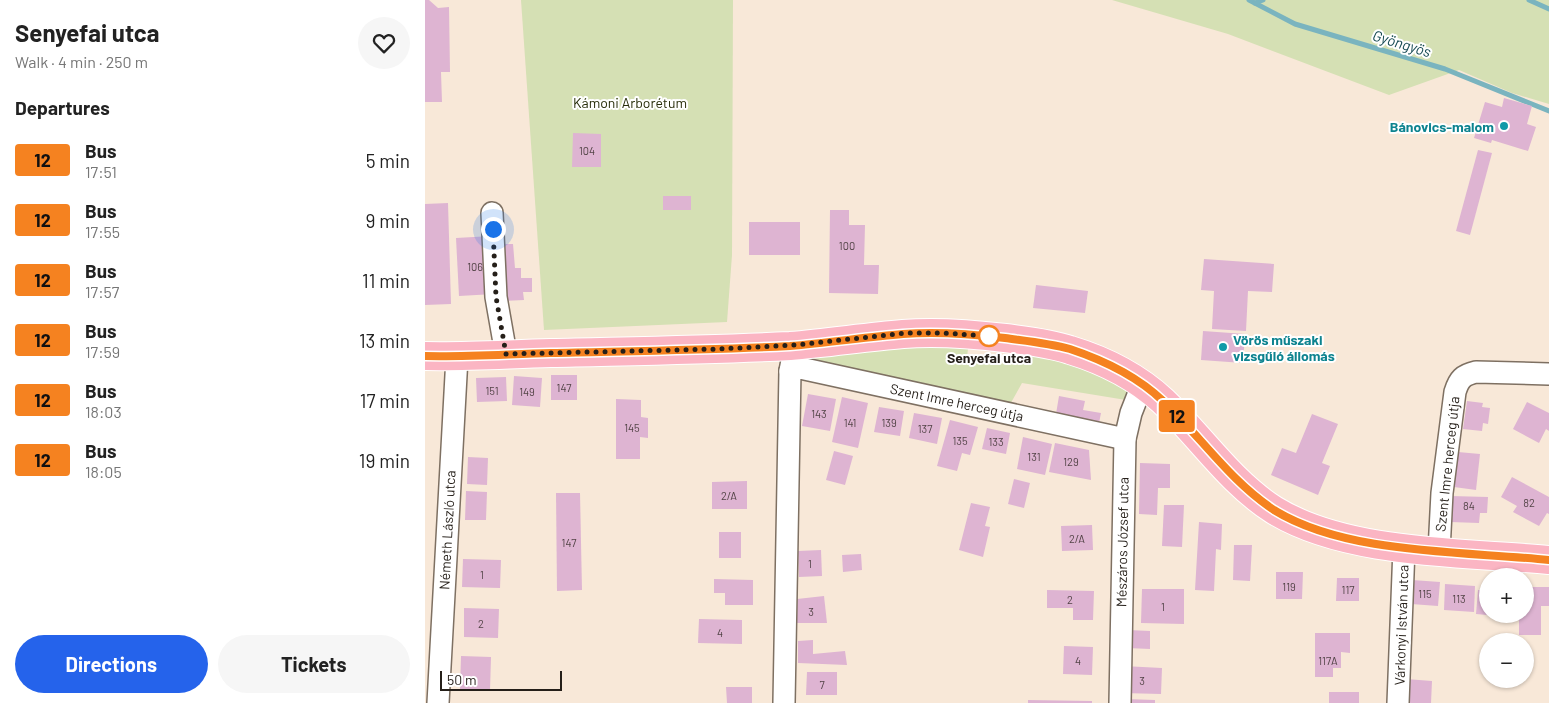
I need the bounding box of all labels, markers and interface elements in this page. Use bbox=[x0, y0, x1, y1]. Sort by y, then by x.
button: heart bbox=[358, 17, 410, 69]
text: Senyefai utca bbox=[15, 18, 159, 47]
water label: Gyöngyös bbox=[1371, 26, 1433, 60]
text: Walk · 4 min · 250 m bbox=[15, 52, 148, 71]
park label: Kámoni Arborétum bbox=[573, 94, 687, 111]
text: Departures bbox=[15, 96, 110, 119]
place label: Bánovics-malom bbox=[1390, 118, 1494, 135]
marker: Bánovics-malom bbox=[1498, 120, 1510, 132]
text: Bus bbox=[85, 139, 117, 162]
house number: 104 bbox=[579, 144, 595, 157]
text: 12 bbox=[34, 149, 51, 171]
text: 5 min bbox=[366, 149, 410, 172]
text: 17:51 bbox=[85, 162, 117, 181]
text: Bus bbox=[85, 199, 117, 222]
text: 12 bbox=[34, 209, 51, 231]
text: 9 min bbox=[366, 209, 410, 232]
your location bbox=[481, 217, 506, 242]
text: 17:55 bbox=[85, 222, 120, 241]
house number: 100 bbox=[839, 239, 855, 252]
text: Bus bbox=[85, 259, 117, 282]
house number: 106 bbox=[467, 260, 483, 273]
text: 12 bbox=[34, 269, 51, 291]
text: 11 min bbox=[362, 269, 410, 292]
text: 17:57 bbox=[85, 282, 119, 301]
text: Bus bbox=[85, 319, 117, 342]
marker: Senyefai utca bbox=[978, 325, 1000, 347]
text: 12 bbox=[34, 329, 51, 351]
text: 13 min bbox=[359, 329, 410, 352]
place label: Vörös műszaki vizsgűló állomás bbox=[1233, 331, 1335, 364]
marker: Vörös műszaki vizsgűló állomás bbox=[1217, 341, 1229, 353]
text: 17:59 bbox=[85, 342, 120, 361]
place label: Senyefai utca bbox=[947, 349, 1031, 366]
text: Bus bbox=[85, 379, 117, 402]
street label: Szent Imre herceg útja bbox=[889, 380, 1025, 424]
house number: 147 bbox=[557, 381, 571, 394]
house number: 151 bbox=[485, 384, 499, 397]
house number: 149 bbox=[519, 385, 535, 398]
text: 12 bbox=[34, 389, 51, 411]
text: 17 min bbox=[360, 389, 410, 412]
street label: Szent Imre herceg útja bbox=[1431, 395, 1463, 533]
line badge: 12 bbox=[1155, 400, 1199, 432]
text: 18:03 bbox=[85, 402, 122, 421]
text: 12 bbox=[1169, 405, 1185, 427]
house number: 143 bbox=[811, 407, 827, 420]
house number: 141 bbox=[844, 416, 856, 429]
house number: 139 bbox=[881, 416, 897, 429]
house number: 145 bbox=[624, 421, 640, 434]
house number: 137 bbox=[918, 422, 932, 435]
house number: 135 bbox=[952, 434, 968, 447]
house number: 133 bbox=[988, 435, 1004, 448]
text: Bus bbox=[85, 439, 117, 462]
text: 12 bbox=[34, 449, 51, 471]
text: 19 min bbox=[359, 449, 410, 472]
house number: 131 bbox=[1027, 450, 1041, 463]
house number: 129 bbox=[1063, 455, 1079, 468]
text: 18:05 bbox=[85, 462, 122, 481]
street label: Németh László utca bbox=[435, 470, 459, 590]
street label: Mészáros József utca bbox=[1112, 477, 1132, 607]
house number: 2/A bbox=[721, 489, 737, 502]
house number: 82 bbox=[1523, 496, 1535, 509]
house number: 84 bbox=[1463, 499, 1475, 512]
house number: 2/A bbox=[1069, 532, 1085, 545]
house number: 147 bbox=[562, 536, 576, 549]
house number: 1 bbox=[808, 557, 812, 570]
street label: Várkonyi István utca bbox=[1390, 564, 1412, 686]
house number: 1 bbox=[480, 568, 484, 581]
map controls bbox=[1479, 568, 1534, 688]
button: + bbox=[1479, 568, 1534, 623]
house number: 119 bbox=[1282, 580, 1296, 593]
house number: 117 bbox=[1342, 583, 1354, 596]
house number: 115 bbox=[1418, 587, 1432, 600]
house number: 113 bbox=[1452, 592, 1466, 605]
house number: 2 bbox=[1067, 593, 1073, 606]
house number: 1 bbox=[1161, 600, 1165, 613]
house number: 3 bbox=[808, 605, 814, 618]
house number: 2 bbox=[478, 617, 484, 630]
house number: 4 bbox=[717, 626, 723, 639]
button: − bbox=[1479, 633, 1534, 688]
button: Directions bbox=[15, 635, 208, 693]
button: Tickets bbox=[218, 635, 410, 693]
house number: 4 bbox=[1075, 654, 1081, 667]
house number: 117A bbox=[1318, 654, 1338, 667]
scale bar bbox=[440, 668, 563, 691]
text: 50 m bbox=[447, 671, 476, 688]
house number: 3 bbox=[1139, 674, 1145, 687]
house number: 7 bbox=[819, 678, 825, 691]

